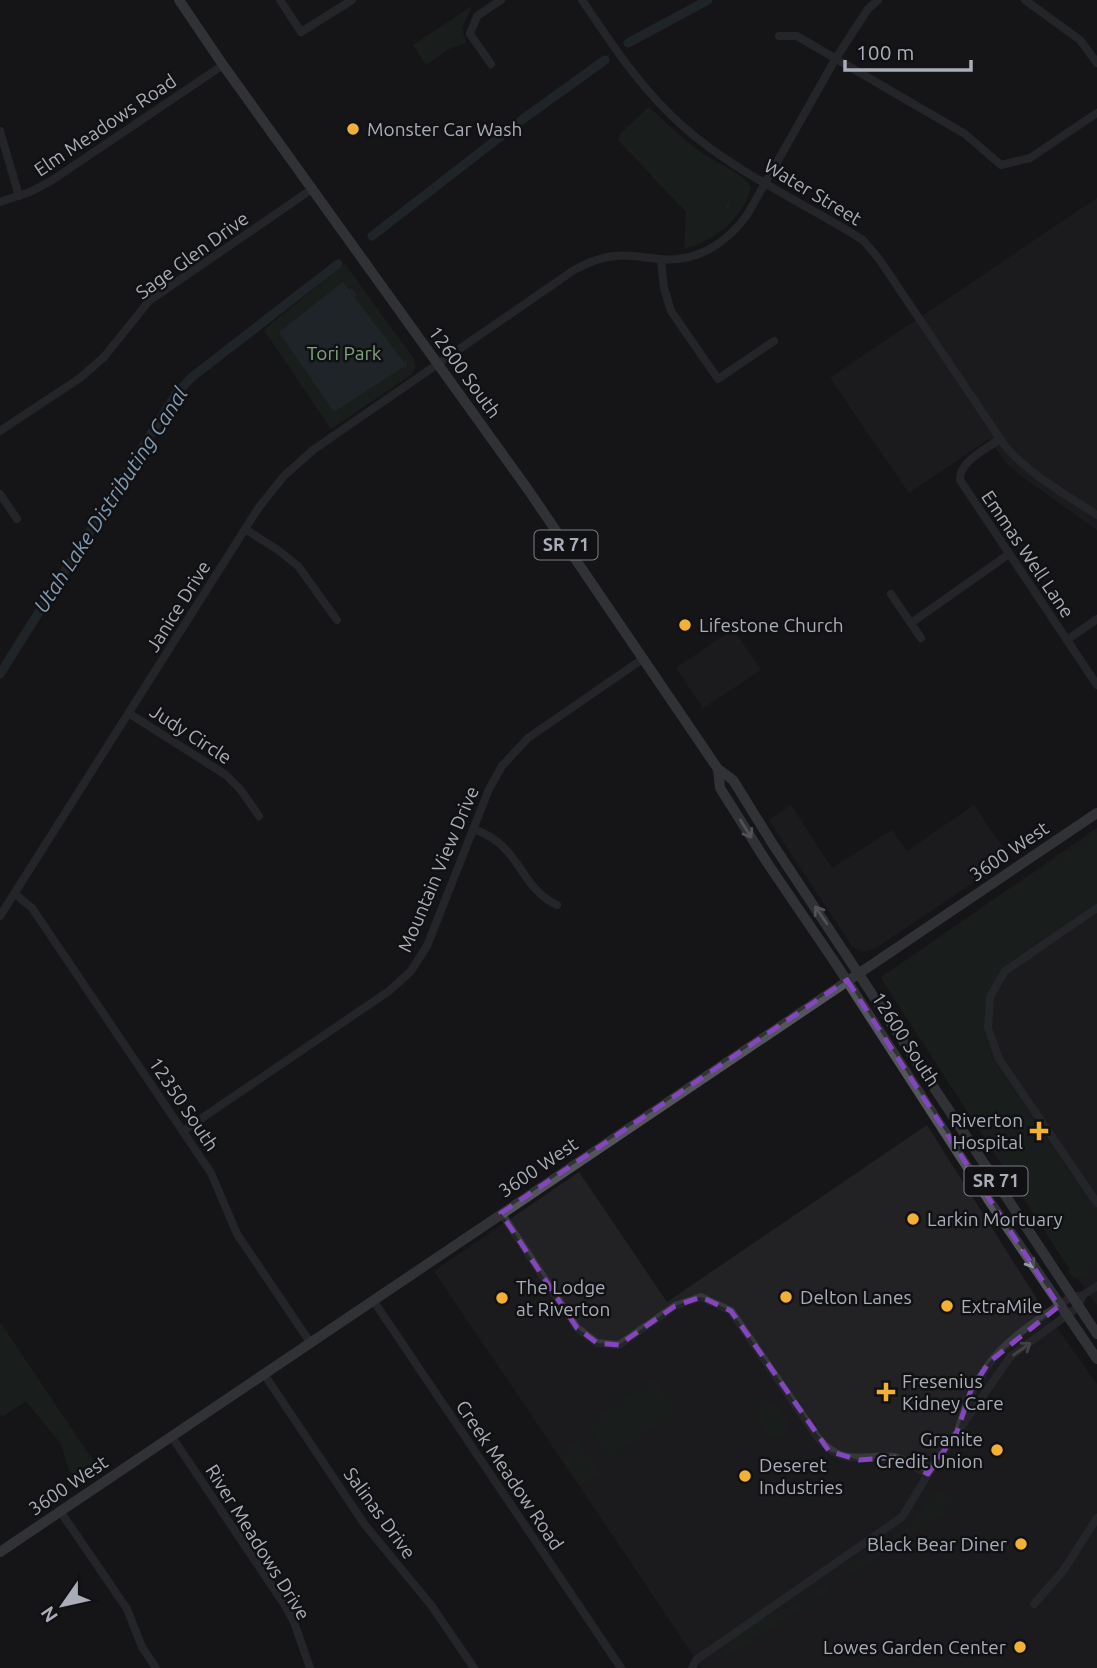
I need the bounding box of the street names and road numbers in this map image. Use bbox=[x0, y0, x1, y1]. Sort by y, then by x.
street label: Elm Meadows Road bbox=[30, 69, 180, 181]
street label: Water Street bbox=[760, 154, 866, 230]
street label: Sage Glen Drive bbox=[131, 207, 253, 303]
street label: 12600 South bbox=[424, 322, 506, 422]
street label: Emmas Well Lane bbox=[977, 486, 1079, 622]
road number: SR 71 bbox=[534, 530, 598, 560]
street label: Janice Drive bbox=[141, 556, 215, 656]
street label: Judy Circle bbox=[146, 700, 236, 768]
street label: Mountain View Drive bbox=[393, 783, 483, 955]
street label: 3600 West bbox=[965, 816, 1053, 885]
street label: 12600 South bbox=[867, 988, 945, 1090]
street label: 12350 South bbox=[145, 1053, 223, 1155]
street label: 3600 West bbox=[494, 1132, 582, 1201]
road number: SR 71 bbox=[964, 1166, 1028, 1196]
street label: Creek Meadow Road bbox=[452, 1396, 568, 1554]
street label: 3600 West bbox=[24, 1450, 112, 1519]
street label: River Meadows Drive bbox=[201, 1460, 315, 1624]
street label: Salinas Drive bbox=[340, 1463, 420, 1563]

